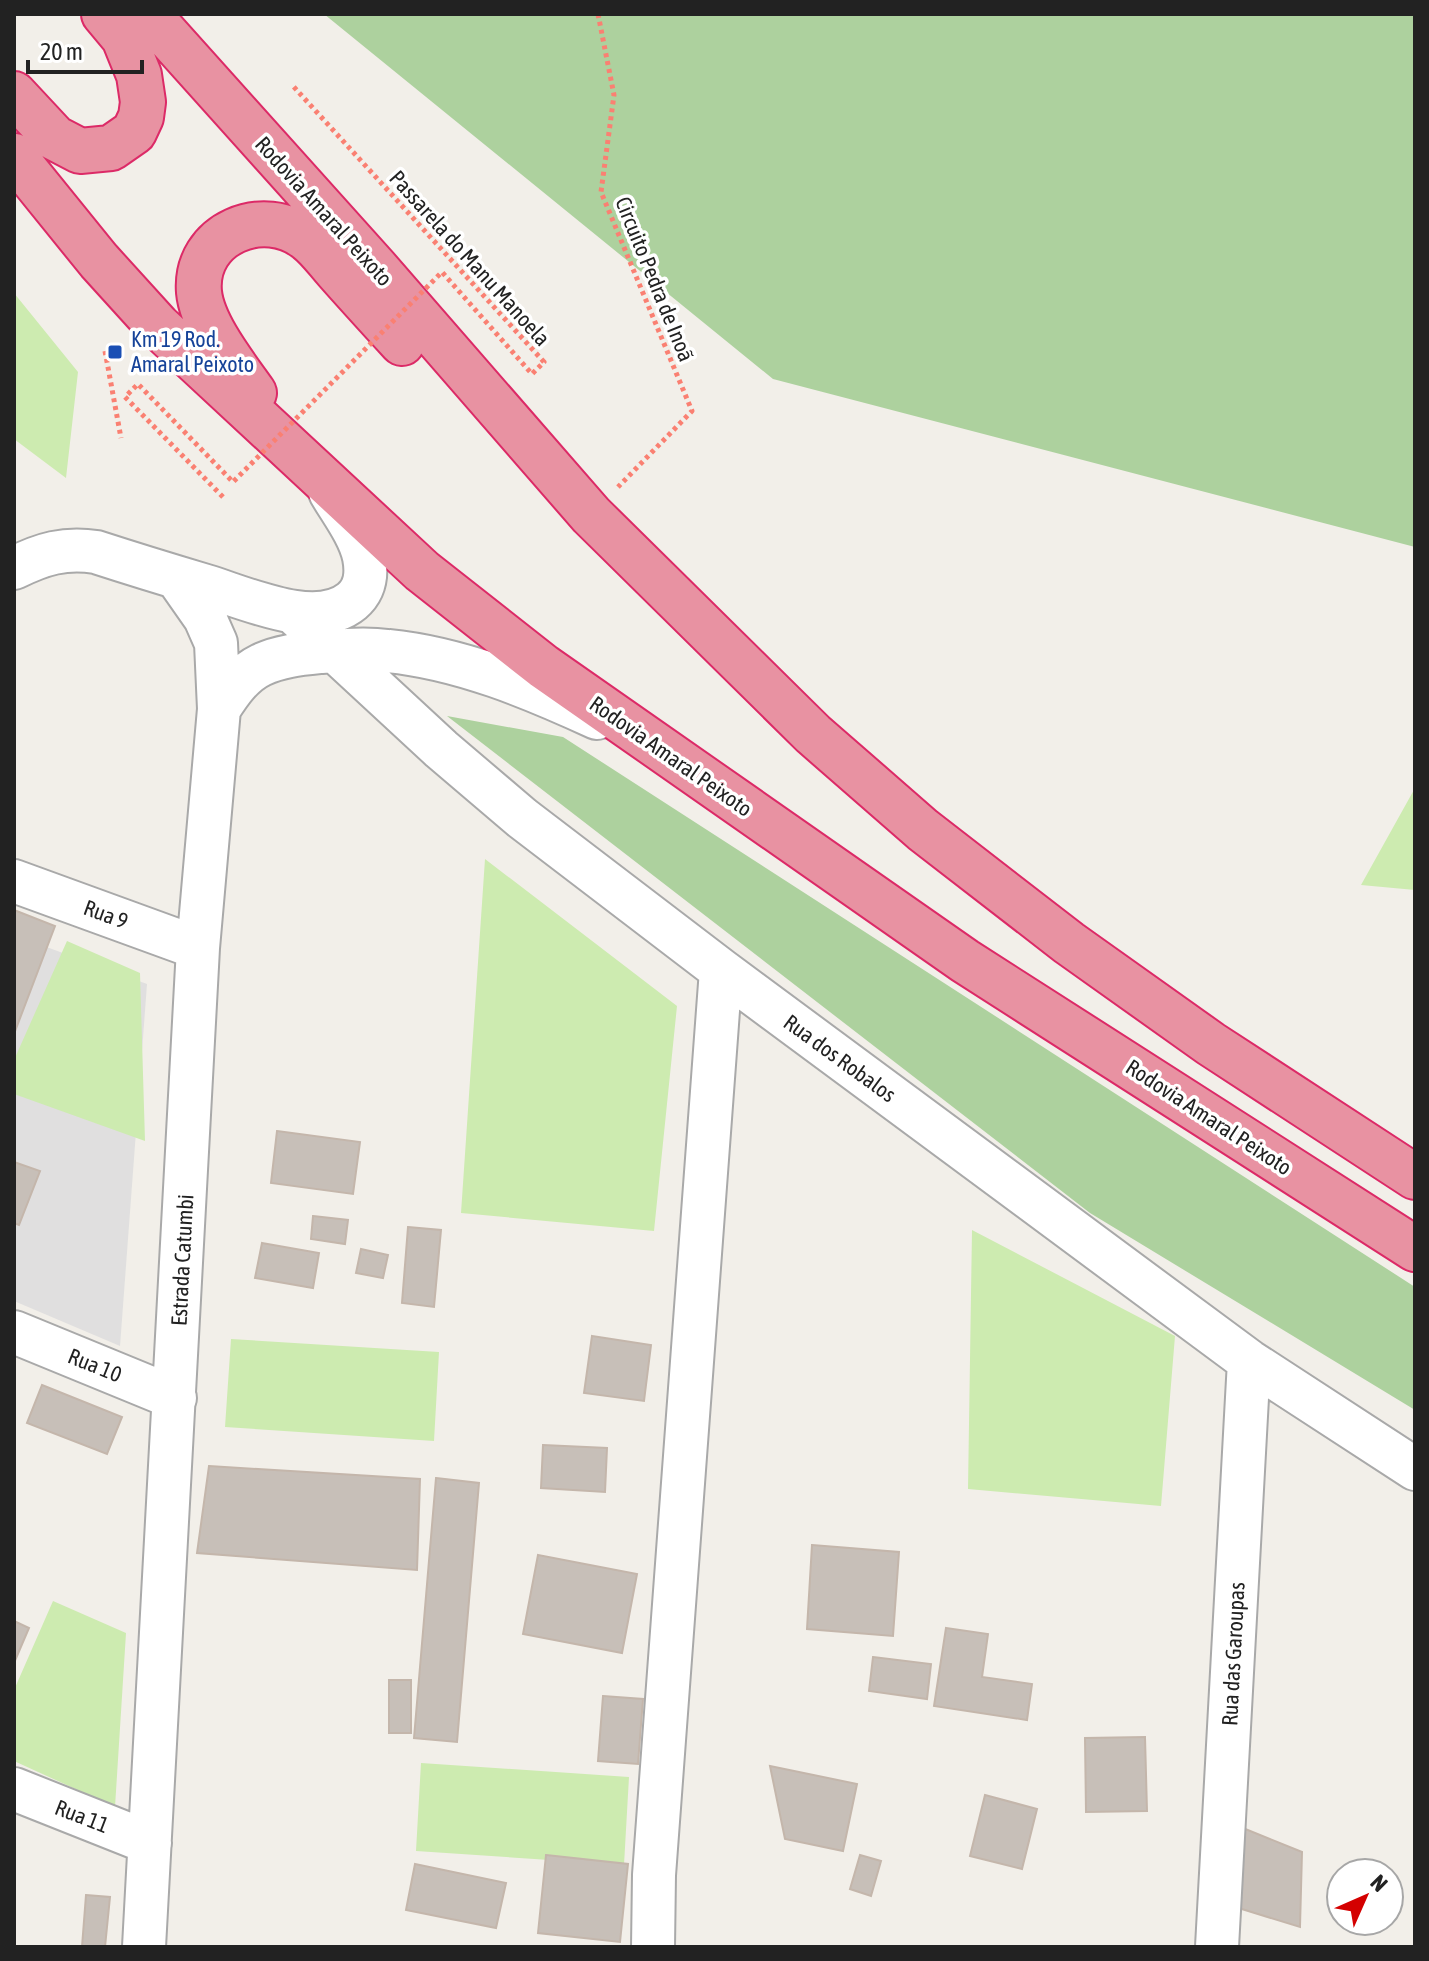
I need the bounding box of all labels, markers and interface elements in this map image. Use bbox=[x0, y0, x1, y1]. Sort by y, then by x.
scale bar bbox=[28, 24, 142, 74]
text: 20 m bbox=[40, 38, 83, 65]
street label: Rodovia Amaral Peixoto bbox=[250, 131, 398, 291]
street label: Passarela do Manu Manoela bbox=[384, 165, 556, 351]
street label: Circuito Pedra de Inoã bbox=[610, 193, 700, 365]
place label: Km 19 Rod. Amaral Peixoto bbox=[131, 326, 254, 377]
marker: Km 19 Rod. Amaral Peixoto bbox=[106, 343, 124, 361]
street label: Rodovia Amaral Peixoto bbox=[585, 690, 757, 822]
street label: Rua 9 bbox=[80, 894, 132, 934]
street label: Rua dos Robalos bbox=[779, 1009, 901, 1107]
street label: Rodovia Amaral Peixoto bbox=[1121, 1054, 1297, 1180]
street label: Estrada Catumbi bbox=[166, 1193, 198, 1327]
street label: Rua 10 bbox=[64, 1343, 126, 1387]
street label: Rua das Garoupas bbox=[1216, 1581, 1250, 1727]
street label: Rua 11 bbox=[51, 1794, 113, 1838]
north arrow bbox=[1325, 1857, 1405, 1937]
text: N bbox=[1365, 1869, 1393, 1897]

